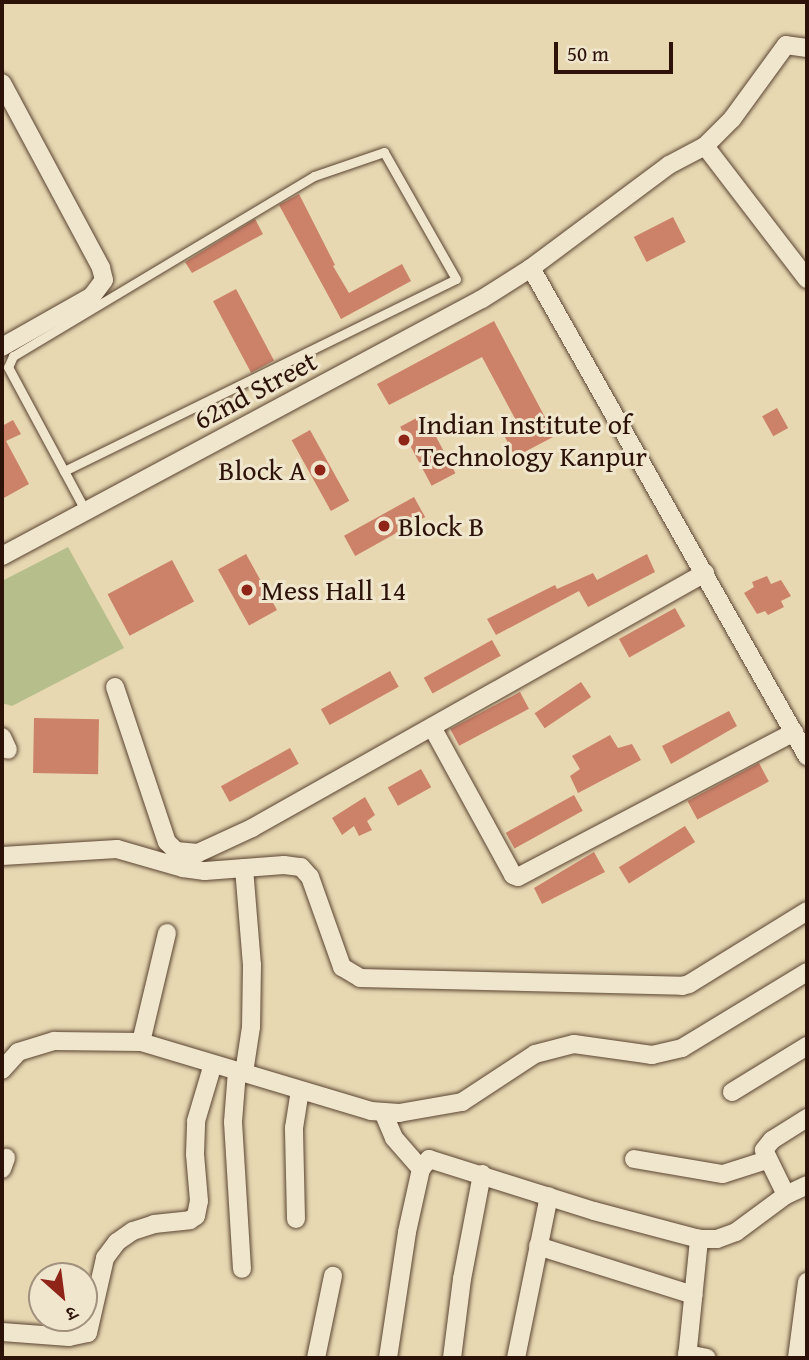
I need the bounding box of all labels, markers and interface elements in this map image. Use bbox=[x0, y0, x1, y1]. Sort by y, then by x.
scale bar bbox=[557, 28, 676, 72]
text: 50 m bbox=[567, 38, 609, 69]
street label: 62nd Street bbox=[188, 344, 322, 436]
place label: Indian Institute of Technology Kanpur bbox=[418, 407, 647, 473]
marker: Indian Institute of Technology Kanpur bbox=[396, 432, 412, 448]
place label: Block A bbox=[219, 453, 306, 487]
marker: Block A bbox=[312, 462, 328, 478]
place label: Block B bbox=[398, 509, 484, 543]
marker: Block B bbox=[376, 518, 392, 534]
place label: Mess Hall 14 bbox=[261, 573, 406, 607]
marker: Mess Hall 14 bbox=[239, 582, 255, 598]
north arrow bbox=[28, 1262, 98, 1332]
text: उ bbox=[61, 1299, 83, 1328]

